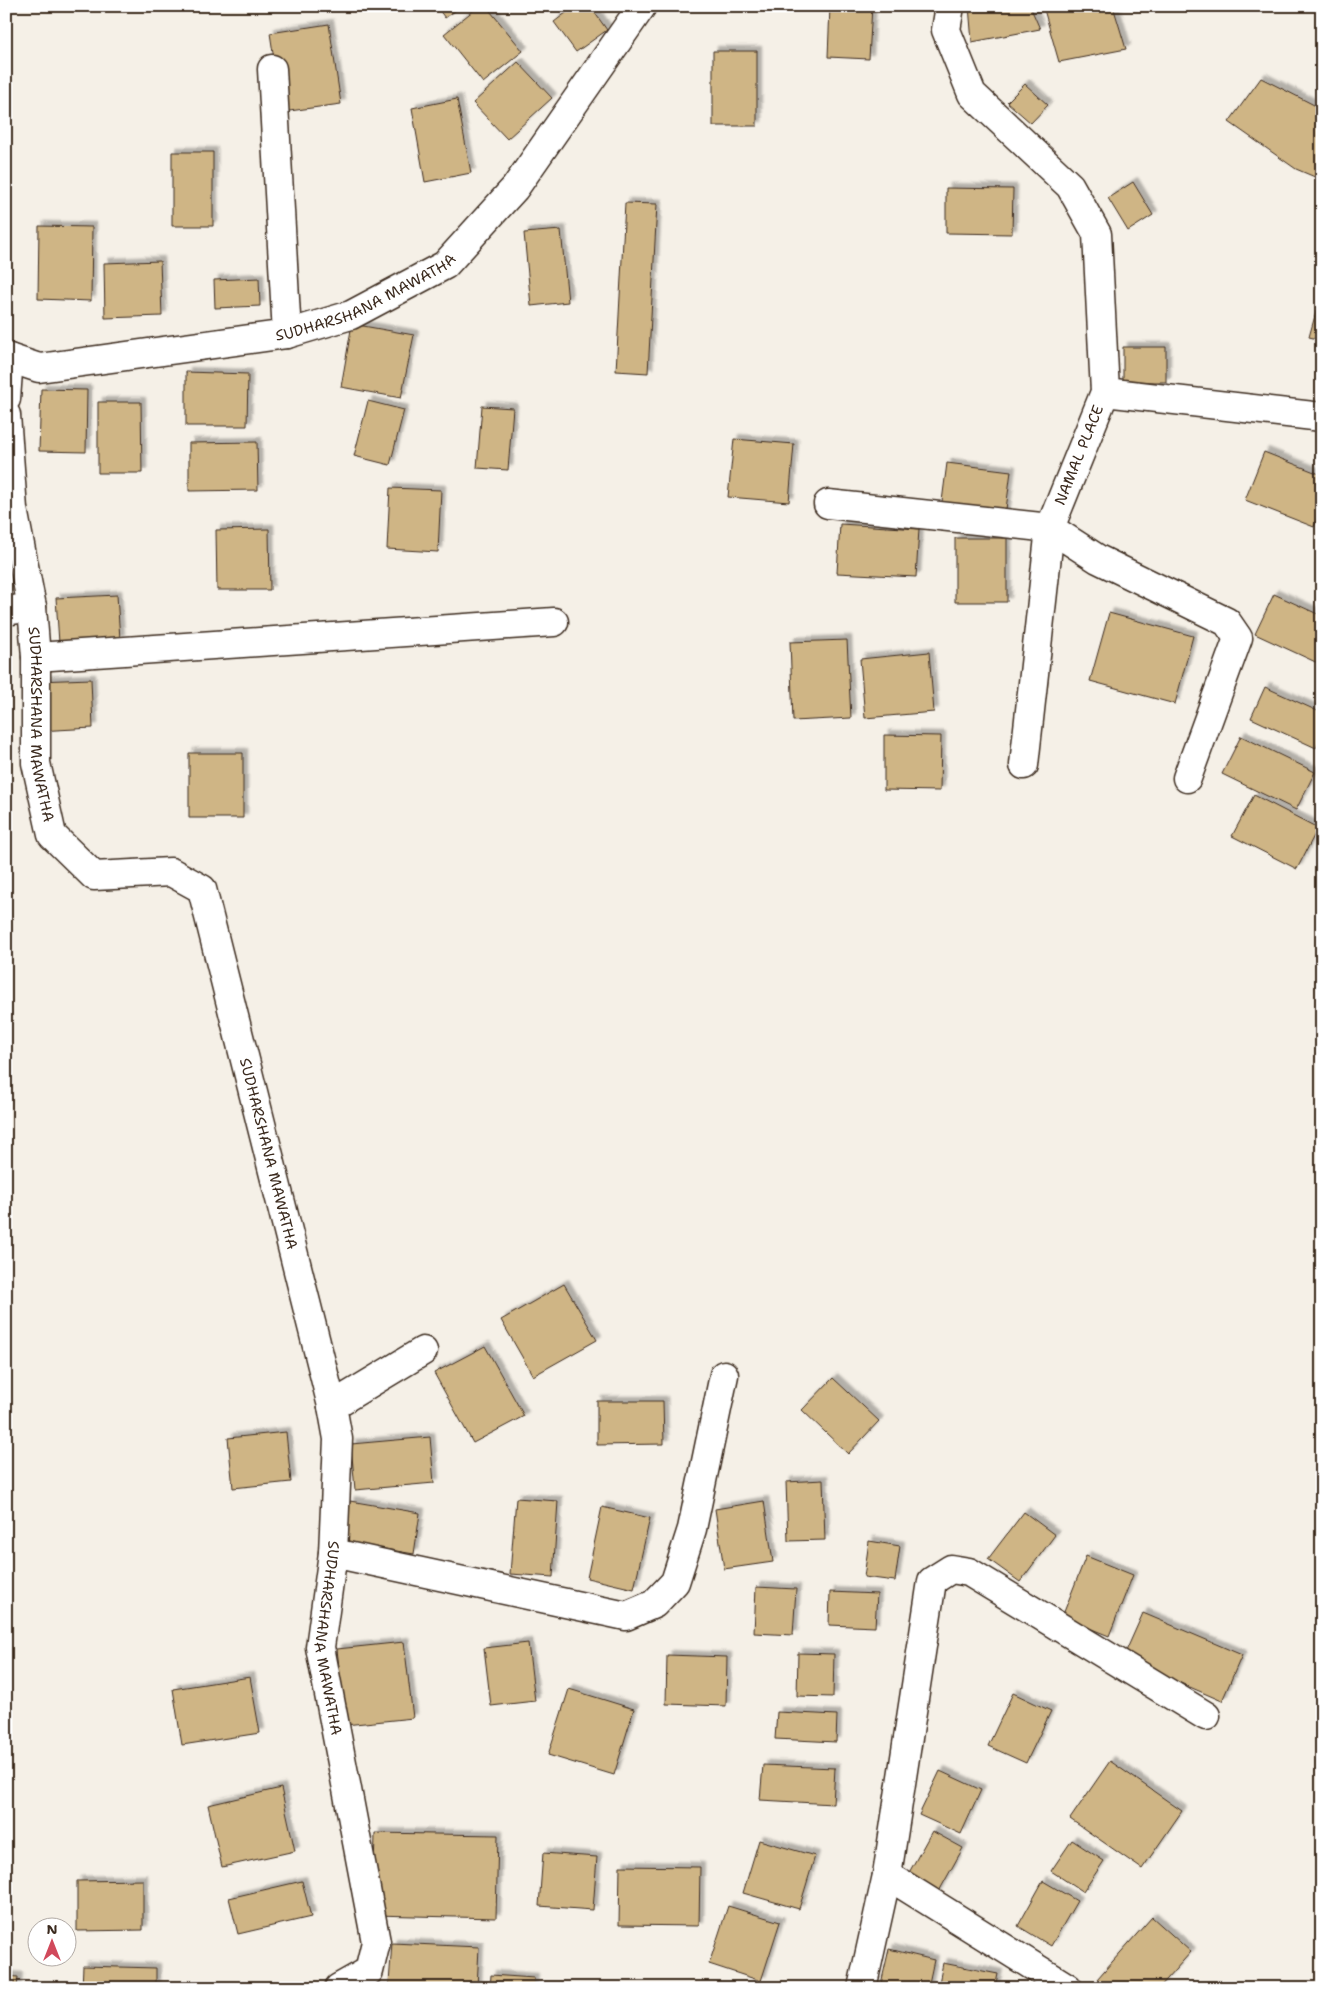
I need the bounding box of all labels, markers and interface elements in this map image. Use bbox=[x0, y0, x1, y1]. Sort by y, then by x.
street label: SUDHARSHANA MAWATHA bbox=[274, 249, 461, 345]
street label: NAMAL PLACE bbox=[1050, 402, 1108, 508]
street label: SUDHARSHANA MAWATHA bbox=[24, 626, 59, 824]
street label: SUDHARSHANA MAWATHA bbox=[235, 1056, 302, 1252]
street label: SUDHARSHANA MAWATHA bbox=[309, 1540, 347, 1737]
north arrow bbox=[28, 1916, 78, 1966]
text: N bbox=[46, 1920, 58, 1938]

